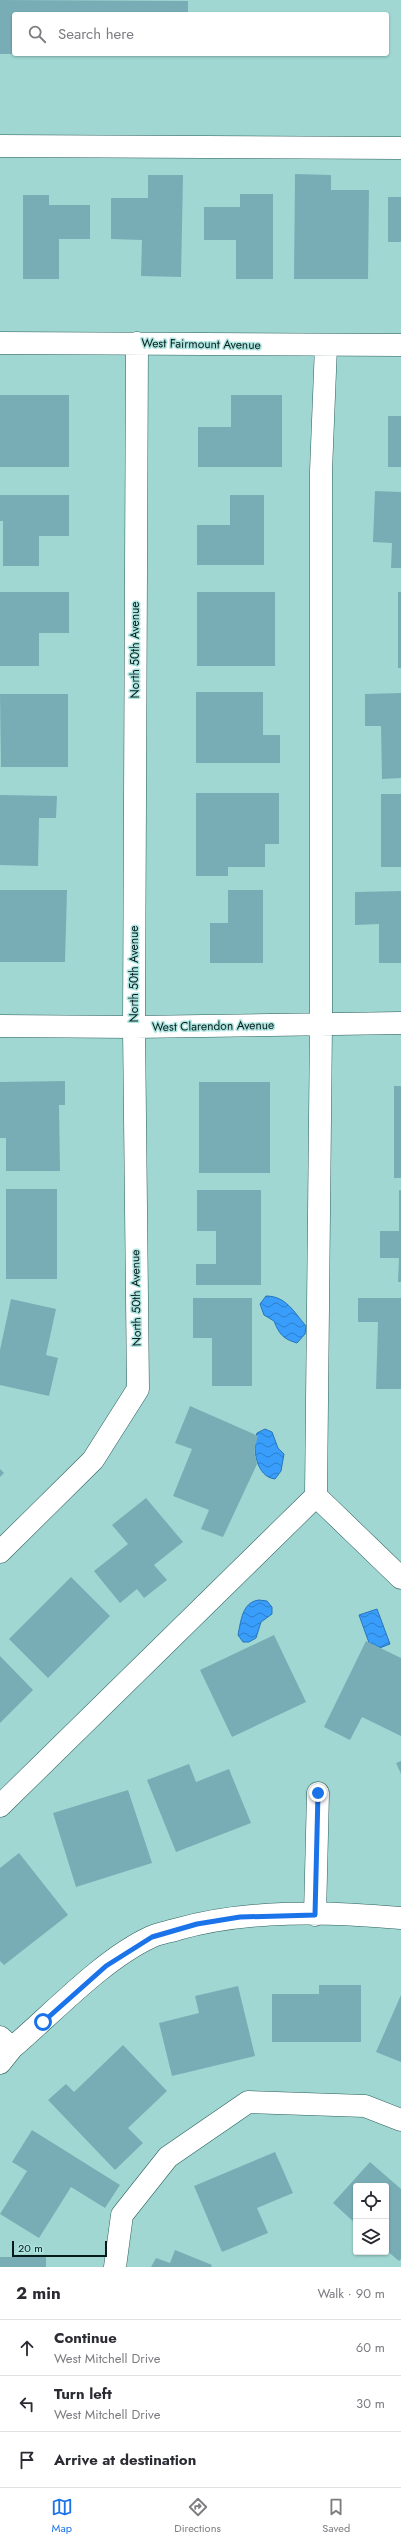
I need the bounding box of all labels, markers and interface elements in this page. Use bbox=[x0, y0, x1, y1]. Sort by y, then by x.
search box bbox=[12, 12, 389, 56]
icon: search bbox=[26, 23, 48, 45]
text: Search here bbox=[58, 23, 134, 45]
street label: West Fairmount Avenue bbox=[141, 334, 261, 354]
street label: North 50th Avenue bbox=[126, 602, 144, 698]
street label: North 50th Avenue bbox=[125, 926, 143, 1022]
street label: West Clarendon Avenue bbox=[152, 1016, 274, 1036]
street label: North 50th Avenue bbox=[126, 1249, 146, 1347]
route end bbox=[309, 1784, 327, 1802]
route start bbox=[34, 2013, 52, 2031]
map controls bbox=[353, 2183, 389, 2255]
button: locate bbox=[353, 2183, 389, 2219]
button: layers bbox=[353, 2219, 389, 2255]
scale bar bbox=[12, 2239, 107, 2258]
text: 20 m bbox=[18, 2240, 43, 2256]
text: 2 min bbox=[16, 2281, 61, 2305]
text: Walk · 90 m bbox=[317, 2284, 385, 2303]
text: Continue bbox=[54, 2327, 117, 2349]
icon: ahead bbox=[16, 2337, 38, 2359]
text: 60 m bbox=[356, 2338, 385, 2357]
text: West Mitchell Drive bbox=[54, 2349, 160, 2368]
text: Turn left bbox=[54, 2383, 112, 2405]
icon: left bbox=[16, 2393, 38, 2415]
text: 30 m bbox=[356, 2394, 385, 2413]
text: West Mitchell Drive bbox=[54, 2405, 160, 2424]
icon: arrive bbox=[16, 2449, 38, 2471]
text: Arrive at destination bbox=[54, 2449, 196, 2471]
tab: Map bbox=[51, 2496, 73, 2536]
tab: Directions bbox=[174, 2496, 221, 2536]
tab: Saved bbox=[322, 2496, 350, 2536]

